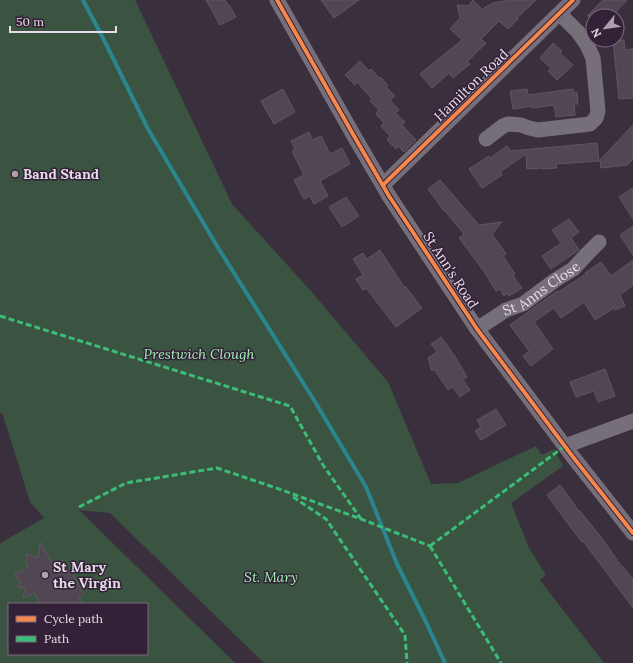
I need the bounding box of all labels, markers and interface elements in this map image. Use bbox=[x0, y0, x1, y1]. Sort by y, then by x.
scale bar bbox=[10, 8, 116, 34]
north arrow bbox=[585, 8, 625, 48]
text: 50 m bbox=[16, 14, 44, 29]
text: N bbox=[588, 25, 604, 40]
street label: Hamilton Road bbox=[430, 45, 512, 125]
place label: Band Stand bbox=[23, 165, 99, 183]
marker: Band Stand bbox=[10, 169, 20, 179]
street label: St Ann's Road bbox=[419, 228, 483, 312]
street label: St Anns Close bbox=[500, 258, 584, 320]
park label: Prestwich Clough bbox=[144, 345, 254, 363]
place label: St Mary the Virgin bbox=[53, 558, 121, 592]
park label: St. Mary bbox=[244, 568, 298, 586]
marker: St Mary the Virgin bbox=[40, 570, 50, 580]
legend bbox=[8, 603, 148, 655]
text: Cycle path bbox=[44, 611, 103, 626]
text: Path bbox=[44, 631, 69, 646]

